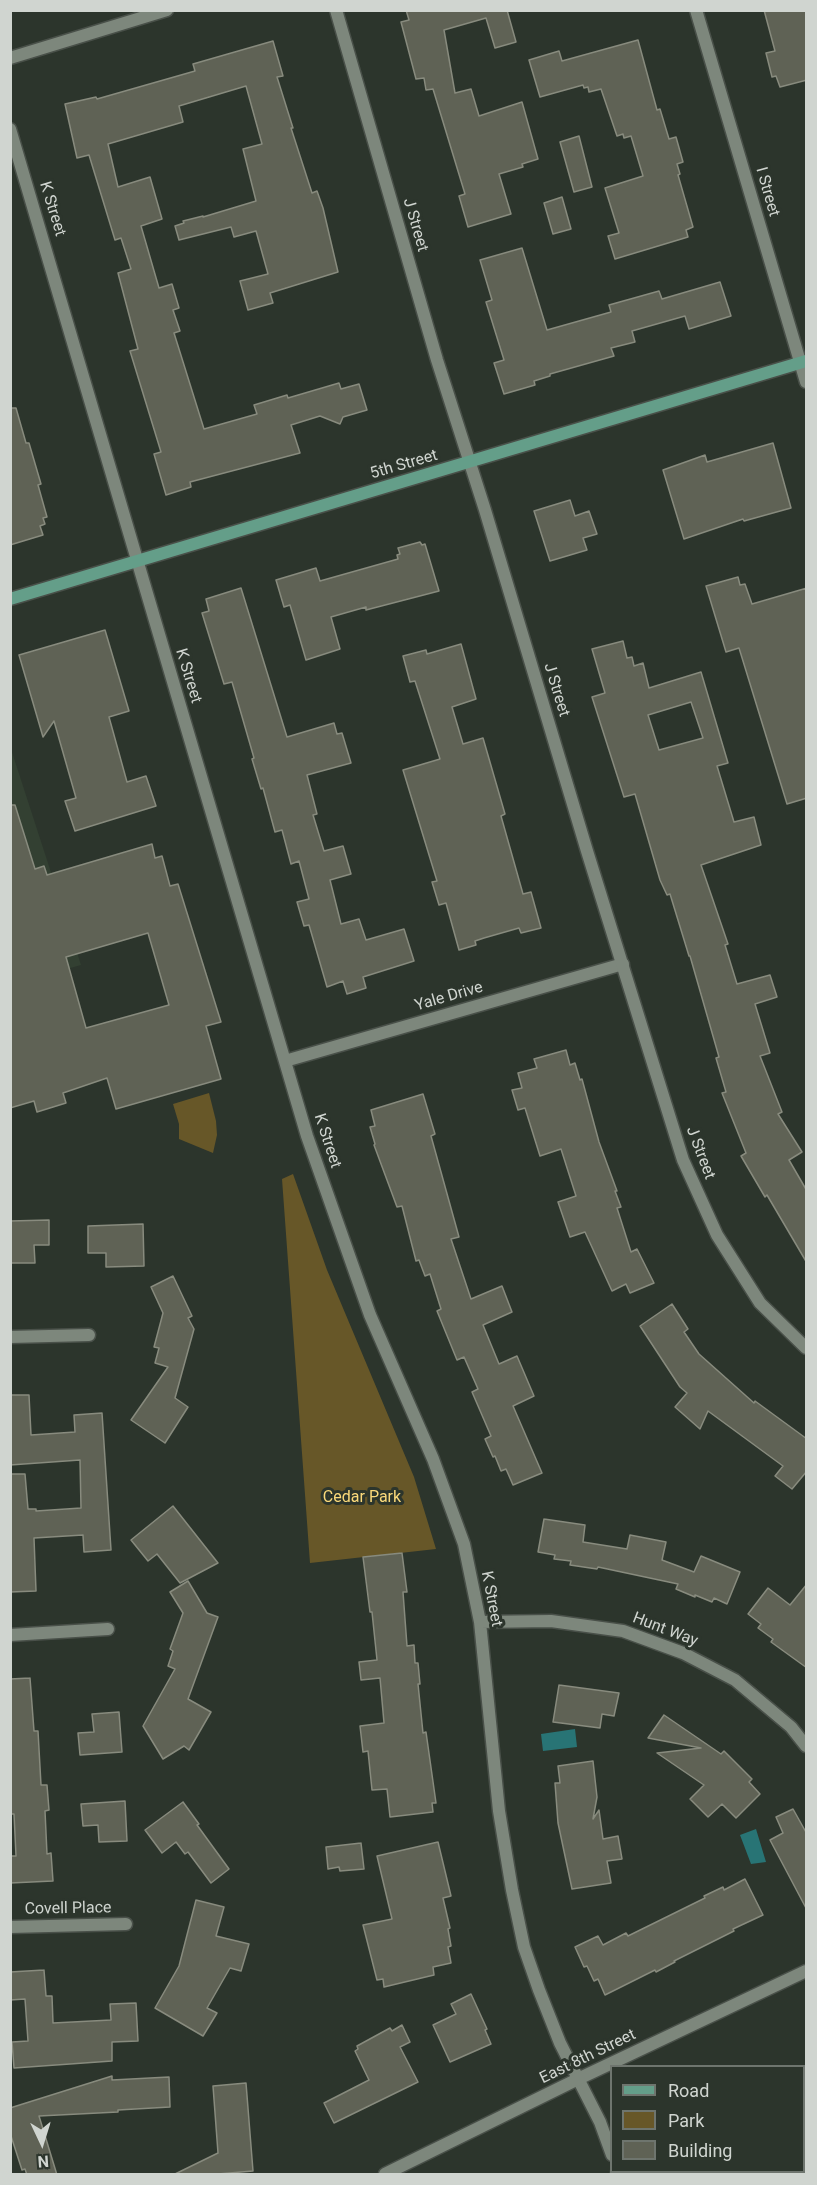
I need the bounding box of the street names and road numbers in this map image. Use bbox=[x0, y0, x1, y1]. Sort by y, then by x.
street label: I Street bbox=[751, 165, 783, 219]
street label: K Street bbox=[35, 179, 69, 239]
street label: J Street bbox=[398, 196, 432, 254]
street label: 5th Street bbox=[368, 446, 440, 484]
street label: K Street bbox=[171, 646, 205, 706]
street label: J Street bbox=[539, 661, 573, 719]
street label: Yale Drive bbox=[413, 978, 485, 1016]
street label: K Street bbox=[309, 1111, 345, 1171]
street label: J Street bbox=[681, 1124, 719, 1182]
street label: K Street bbox=[476, 1570, 506, 1628]
street label: Hunt Way bbox=[630, 1609, 700, 1651]
street label: Covell Place bbox=[24, 1899, 112, 1919]
street label: East 8th Street bbox=[537, 2025, 639, 2089]

